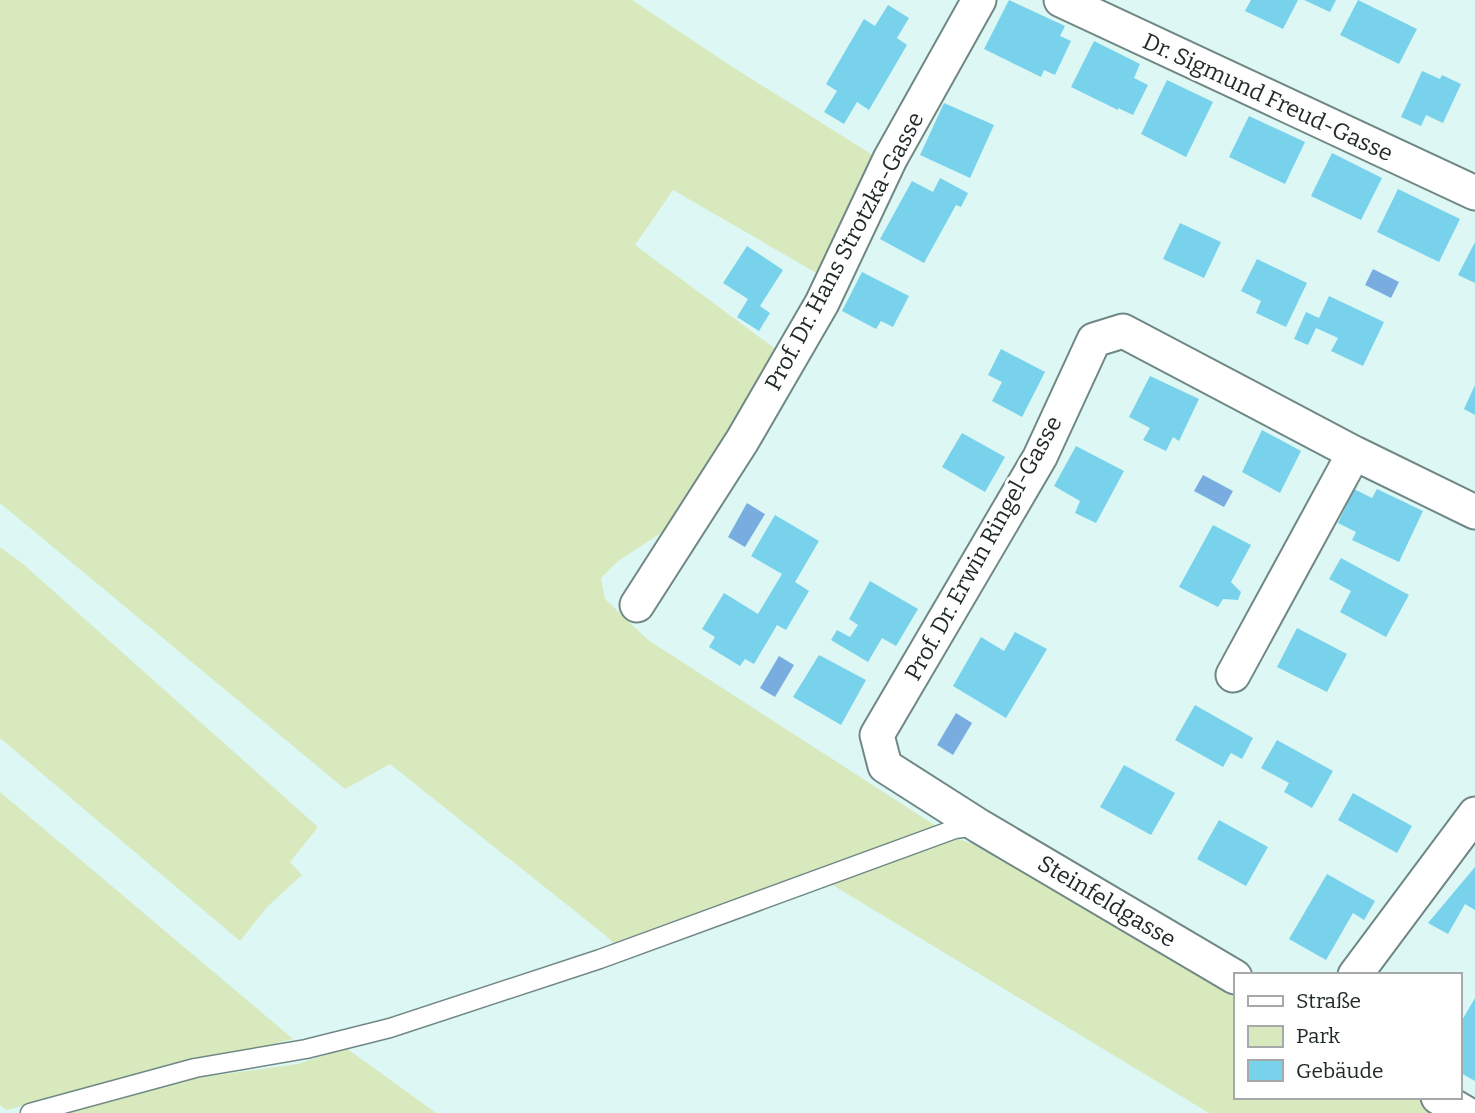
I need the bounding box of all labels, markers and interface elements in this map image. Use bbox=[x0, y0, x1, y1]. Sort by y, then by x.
street label: Dr. Sigmund Freud-Gasse bbox=[1139, 27, 1397, 167]
street label: Prof. Dr. Hans Strotzka-Gasse bbox=[759, 107, 929, 395]
street label: Prof. Dr. Erwin Ringel-Gasse bbox=[898, 411, 1068, 685]
street label: Steinfeldgasse bbox=[1033, 849, 1181, 953]
legend bbox=[1234, 973, 1461, 1099]
text: Straße bbox=[1296, 988, 1361, 1014]
text: Park bbox=[1296, 1023, 1340, 1049]
text: Gebäude bbox=[1296, 1058, 1384, 1084]

